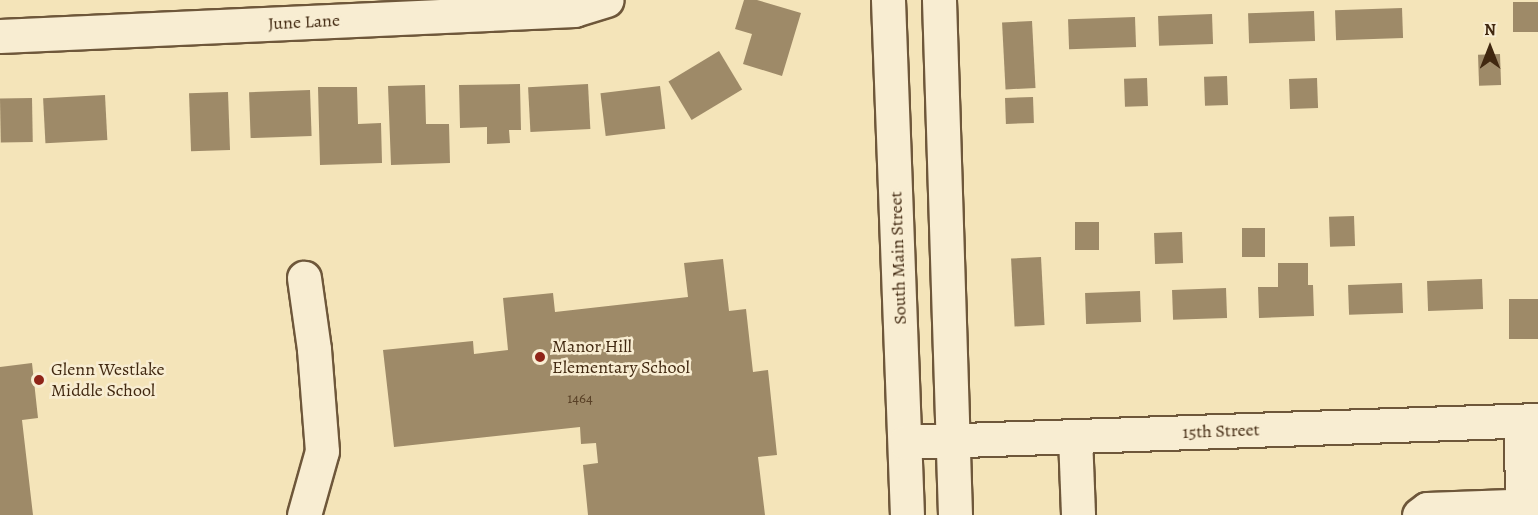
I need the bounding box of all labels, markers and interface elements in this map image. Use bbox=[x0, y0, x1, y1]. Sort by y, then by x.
street label: June Lane bbox=[267, 9, 341, 35]
north arrow bbox=[1460, 18, 1520, 78]
text: N bbox=[1484, 19, 1496, 41]
street label: South Main Street bbox=[885, 191, 911, 325]
place label: Manor Hill Elementary School bbox=[552, 336, 690, 378]
marker: Manor Hill Elementary School bbox=[533, 350, 547, 364]
place label: Glenn Westlake Middle School bbox=[51, 359, 165, 401]
marker: Glenn Westlake Middle School bbox=[32, 373, 46, 387]
house number: 1464 bbox=[567, 390, 593, 408]
street label: 15th Street bbox=[1182, 419, 1260, 443]

